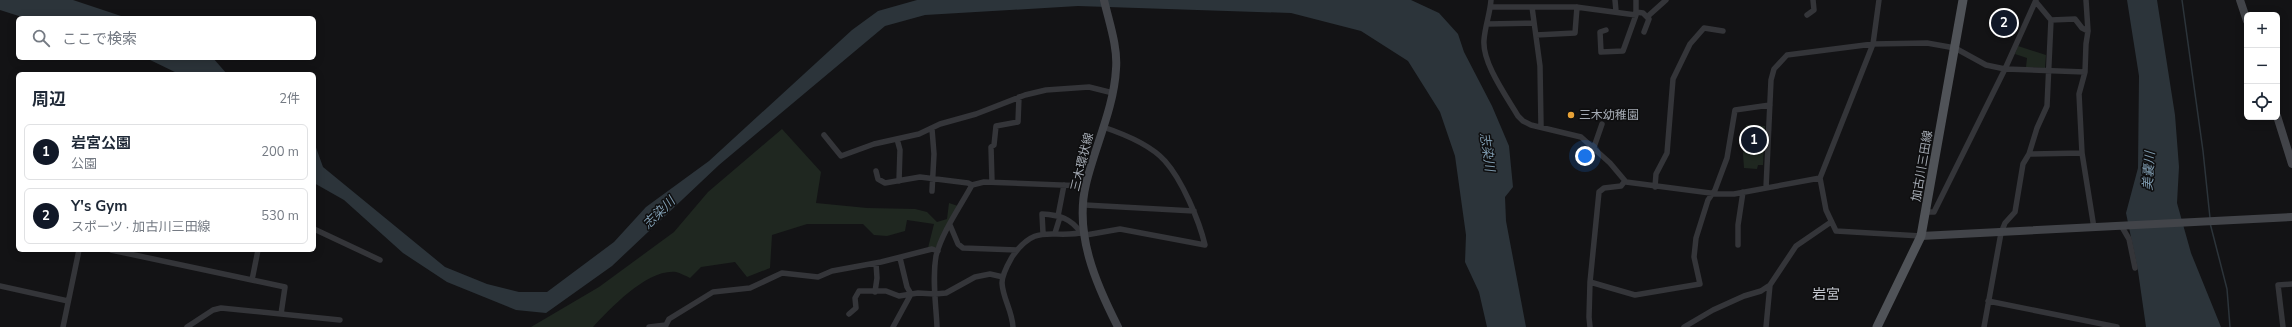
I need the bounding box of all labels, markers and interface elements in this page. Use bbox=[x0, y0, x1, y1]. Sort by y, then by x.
pin: 2 bbox=[1991, 8, 2017, 38]
map controls bbox=[2244, 12, 2280, 120]
button: + bbox=[2244, 12, 2280, 48]
search box bbox=[16, 16, 316, 60]
icon: search bbox=[30, 27, 52, 49]
text: ここで検索 bbox=[62, 29, 137, 49]
button: − bbox=[2244, 48, 2280, 84]
button: locate bbox=[2244, 84, 2280, 120]
text: 周辺 bbox=[32, 88, 66, 111]
text: 2件 bbox=[279, 90, 300, 108]
place label: 三木幼稚園 bbox=[1579, 107, 1639, 123]
marker: 三木幼稚園 bbox=[1566, 110, 1576, 120]
pin: 1 bbox=[1741, 125, 1767, 155]
street label: 加古川三田線 bbox=[1908, 129, 1936, 203]
street label: 三木環状線 bbox=[1067, 131, 1097, 193]
water label: 志染川 bbox=[1475, 131, 1499, 175]
text: 岩宮公園 bbox=[71, 133, 131, 153]
text: 1 bbox=[42, 143, 50, 161]
text: 200 m bbox=[261, 143, 299, 161]
your location bbox=[1575, 146, 1595, 166]
water label: 美嚢川 bbox=[2139, 149, 2159, 191]
text: 公園 bbox=[71, 155, 97, 173]
water label: 志染川 bbox=[639, 191, 681, 233]
text: Y's Gym bbox=[71, 196, 127, 216]
text: 2 bbox=[42, 207, 50, 225]
text: 530 m bbox=[261, 207, 299, 225]
text: スポーツ · 加古川三田線 bbox=[71, 218, 210, 236]
district label: 岩宮 bbox=[1812, 285, 1840, 304]

